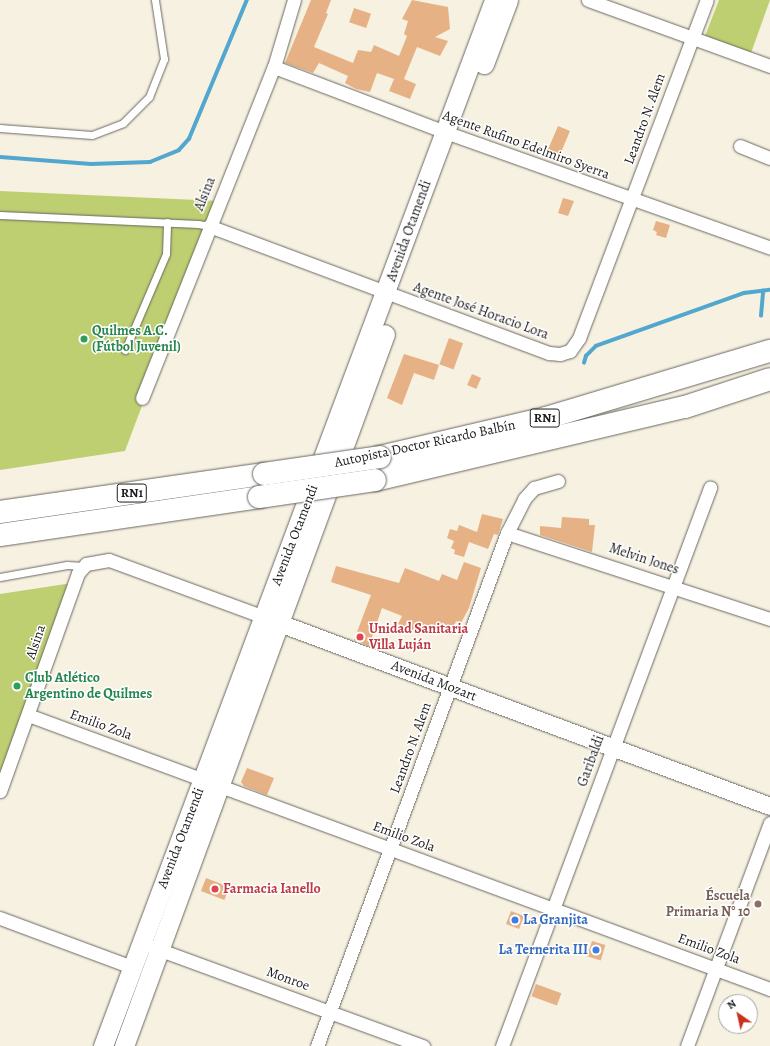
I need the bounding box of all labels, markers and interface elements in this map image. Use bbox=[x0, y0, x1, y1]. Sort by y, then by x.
street label: Leandro N. Alem bbox=[621, 71, 669, 167]
street label: Agente Rufino Edelmiro Syerra bbox=[440, 107, 612, 183]
street label: Alsina bbox=[191, 175, 219, 213]
street label: Avenida Otamendi bbox=[383, 178, 435, 284]
street label: Agente José Horacio Lora bbox=[411, 279, 551, 343]
place label: Quilmes A.C. (Fútbol Juvenil) bbox=[92, 323, 181, 356]
marker: Quilmes A.C. (Fútbol Juvenil) bbox=[79, 334, 89, 344]
road number: RN1 bbox=[529, 407, 561, 429]
street label: Autopista Doctor Ricardo Balbín bbox=[333, 417, 517, 471]
road number: RN1 bbox=[116, 482, 148, 504]
street label: Avenida Otamendi bbox=[268, 482, 322, 588]
street label: Melvin Jones bbox=[607, 540, 681, 578]
place label: Unidad Sanitaria Villa Luján bbox=[369, 621, 468, 654]
street label: Alsina bbox=[22, 623, 50, 661]
marker: Unidad Sanitaria Villa Luján bbox=[354, 631, 366, 643]
street label: Avenida Mozart bbox=[389, 657, 479, 705]
place label: Club Atlético Argentino de Quilmes bbox=[25, 670, 152, 702]
marker: Club Atlético Argentino de Quilmes bbox=[12, 681, 22, 691]
street label: Leandro N. Alem bbox=[387, 700, 435, 796]
street label: Emilio Zola bbox=[68, 706, 134, 744]
street label: Garibaldi bbox=[574, 733, 608, 789]
street label: Avenida Otamendi bbox=[154, 785, 208, 891]
street label: Emilio Zola bbox=[371, 818, 437, 856]
place label: Farmacia Ianello bbox=[223, 881, 321, 897]
marker: Farmacia Ianello bbox=[210, 884, 220, 894]
place label: Éscuela Primaria N° 10 bbox=[666, 888, 750, 920]
marker: Éscuela Primaria N° 10 bbox=[753, 899, 763, 909]
place label: La Granjita bbox=[523, 912, 588, 928]
marker: La Granjita bbox=[510, 915, 520, 925]
street label: Emilio Zola bbox=[676, 930, 742, 968]
place label: La Ternerita III bbox=[499, 942, 588, 958]
marker: La Ternerita III bbox=[591, 945, 601, 955]
street label: Monroe bbox=[264, 963, 312, 995]
north arrow bbox=[718, 994, 758, 1034]
text: N bbox=[724, 996, 739, 1013]

